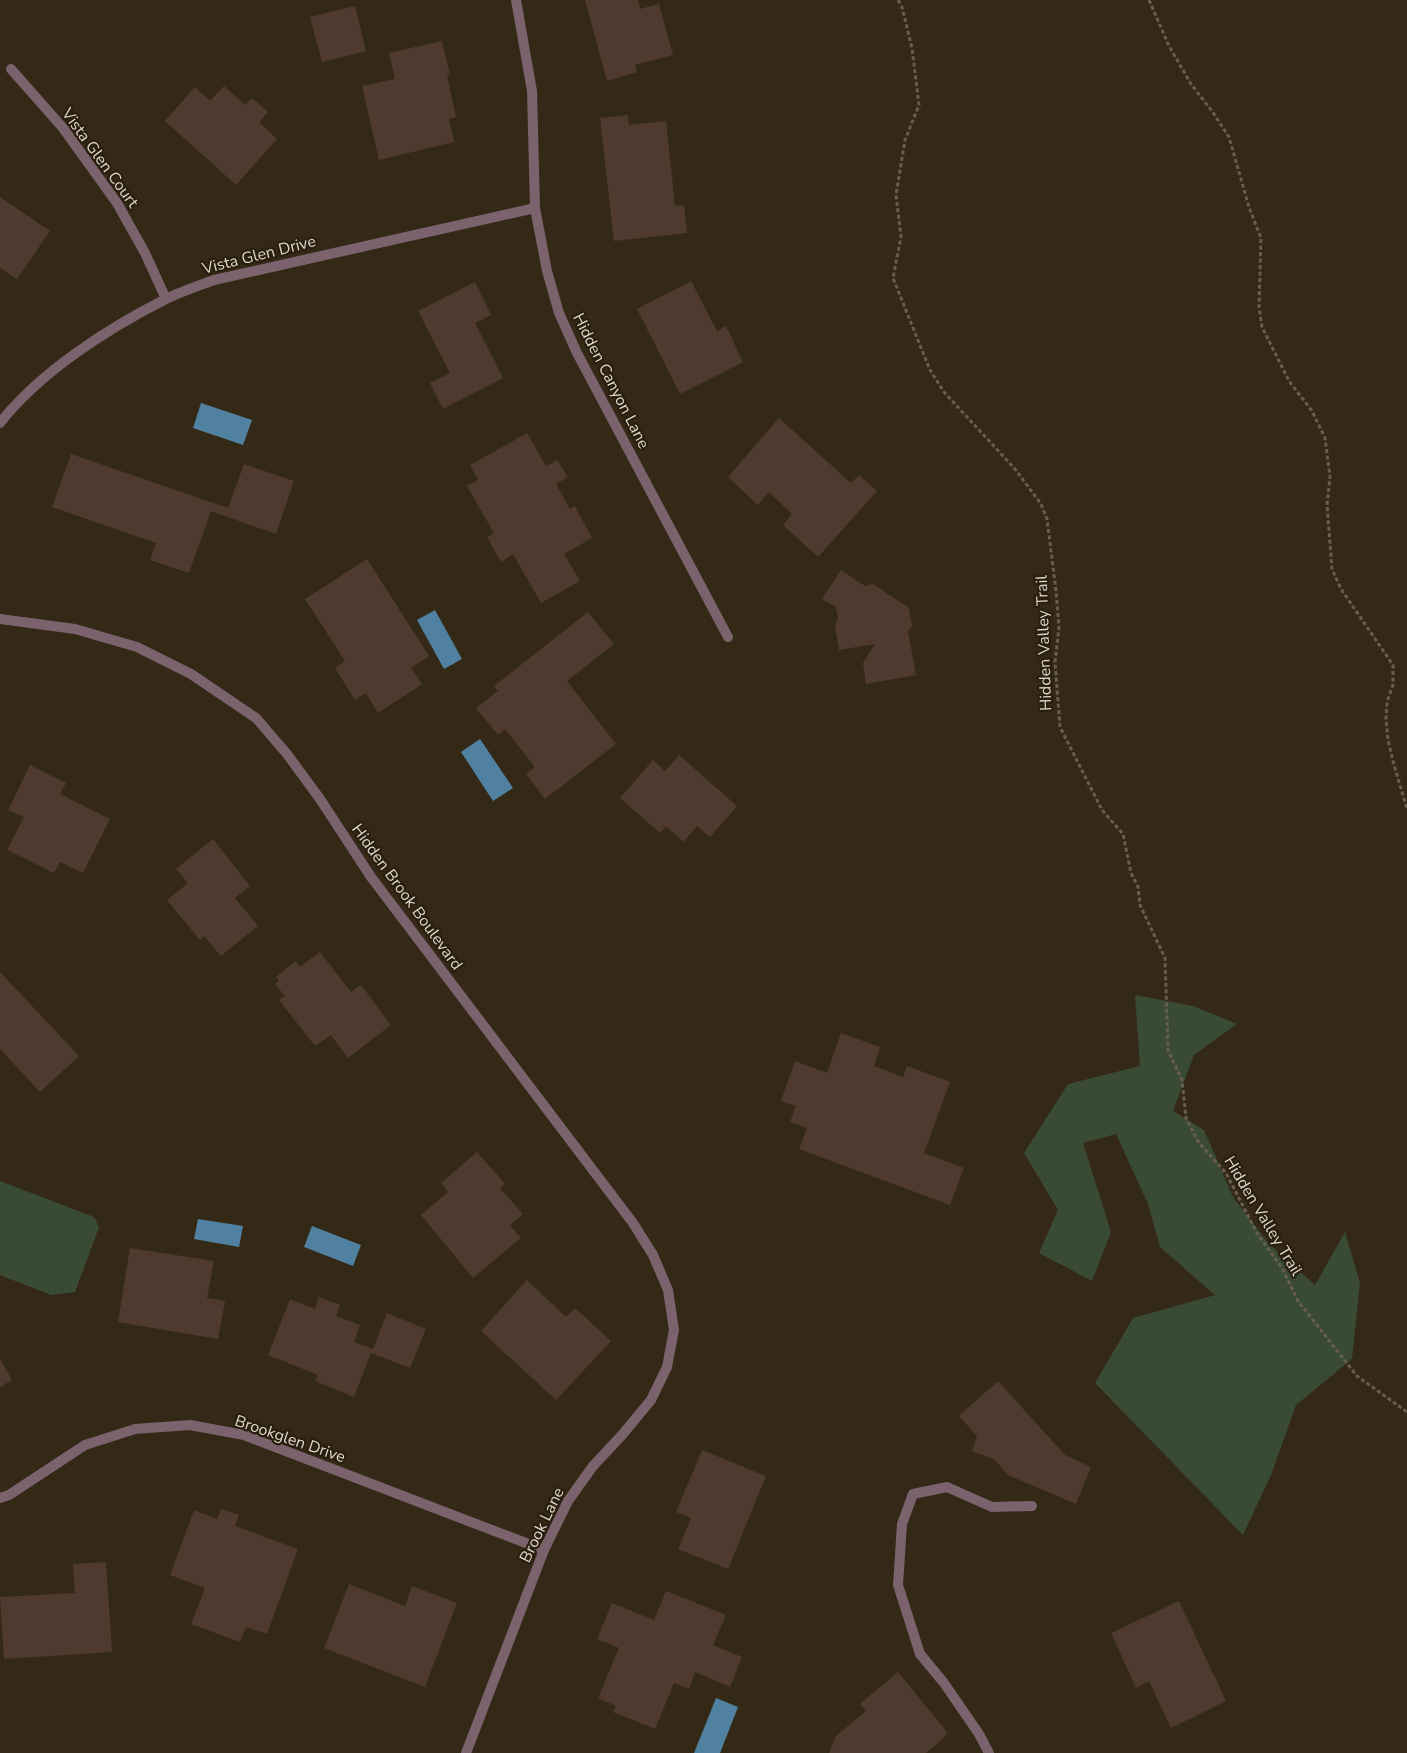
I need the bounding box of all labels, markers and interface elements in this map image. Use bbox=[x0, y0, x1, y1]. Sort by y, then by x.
street label: Vista Glen Court bbox=[56, 103, 144, 213]
street label: Vista Glen Drive bbox=[199, 230, 318, 280]
street label: Hidden Canyon Lane bbox=[567, 310, 655, 452]
street label: Hidden Valley Trail bbox=[1031, 574, 1057, 711]
street label: Hidden Brook Boulevard bbox=[346, 819, 468, 975]
street label: Hidden Valley Trail bbox=[1219, 1152, 1308, 1280]
street label: Brookglen Drive bbox=[232, 1410, 348, 1468]
street label: Brook Lane bbox=[514, 1484, 570, 1566]

